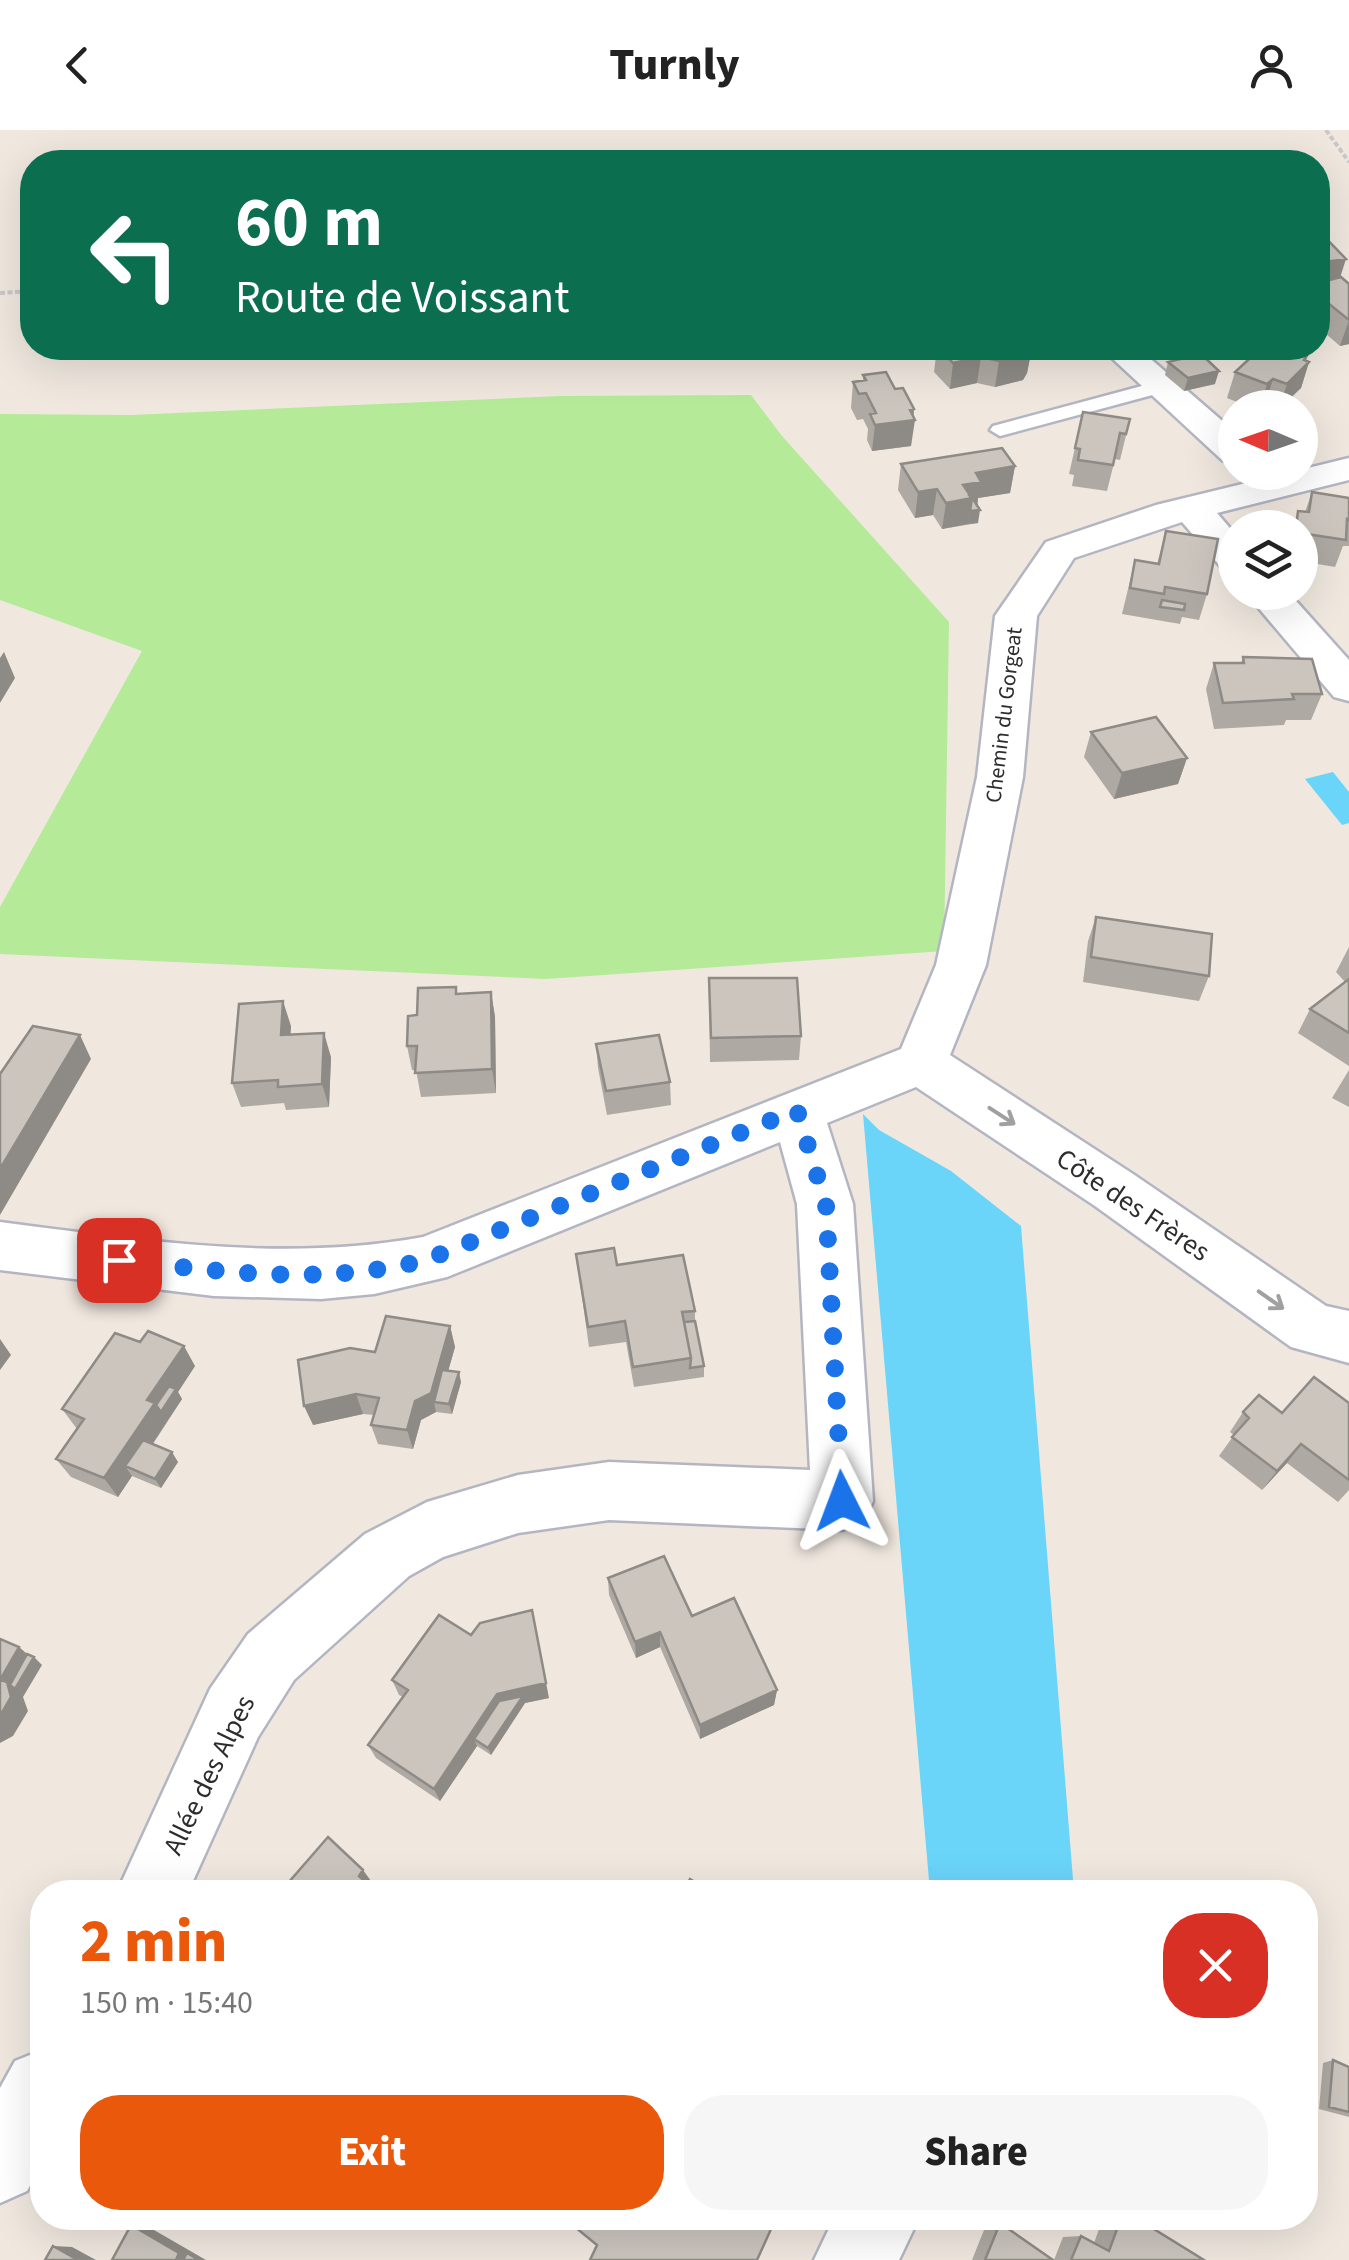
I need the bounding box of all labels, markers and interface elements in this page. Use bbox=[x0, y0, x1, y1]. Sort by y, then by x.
text: Turnly bbox=[609, 33, 740, 97]
icon: back bbox=[50, 38, 105, 93]
icon: person bbox=[1244, 38, 1299, 93]
text: 60 m bbox=[235, 173, 383, 273]
icon: left bbox=[70, 190, 200, 320]
text: Route de Voissant bbox=[235, 266, 569, 330]
north arrow bbox=[1218, 390, 1318, 490]
map controls bbox=[1218, 390, 1318, 610]
button: layers bbox=[1218, 510, 1318, 610]
street label: Chemin du Gorgeat bbox=[977, 625, 1031, 805]
one-way arrow bbox=[987, 1106, 1016, 1127]
street label: Côte des Frères bbox=[1048, 1139, 1218, 1271]
pin bbox=[77, 1218, 162, 1303]
icon: arrive bbox=[92, 1233, 147, 1288]
one-way arrow bbox=[1256, 1289, 1284, 1310]
position arrow bbox=[790, 1449, 894, 1553]
street label: Allée des Alpes bbox=[153, 1688, 265, 1862]
text: 2 min bbox=[80, 1900, 227, 1985]
button: close bbox=[1163, 1913, 1268, 2018]
text: 150 m · 15:40 bbox=[80, 1980, 253, 2026]
button: Exit bbox=[80, 2095, 664, 2210]
button: Share bbox=[684, 2095, 1268, 2210]

